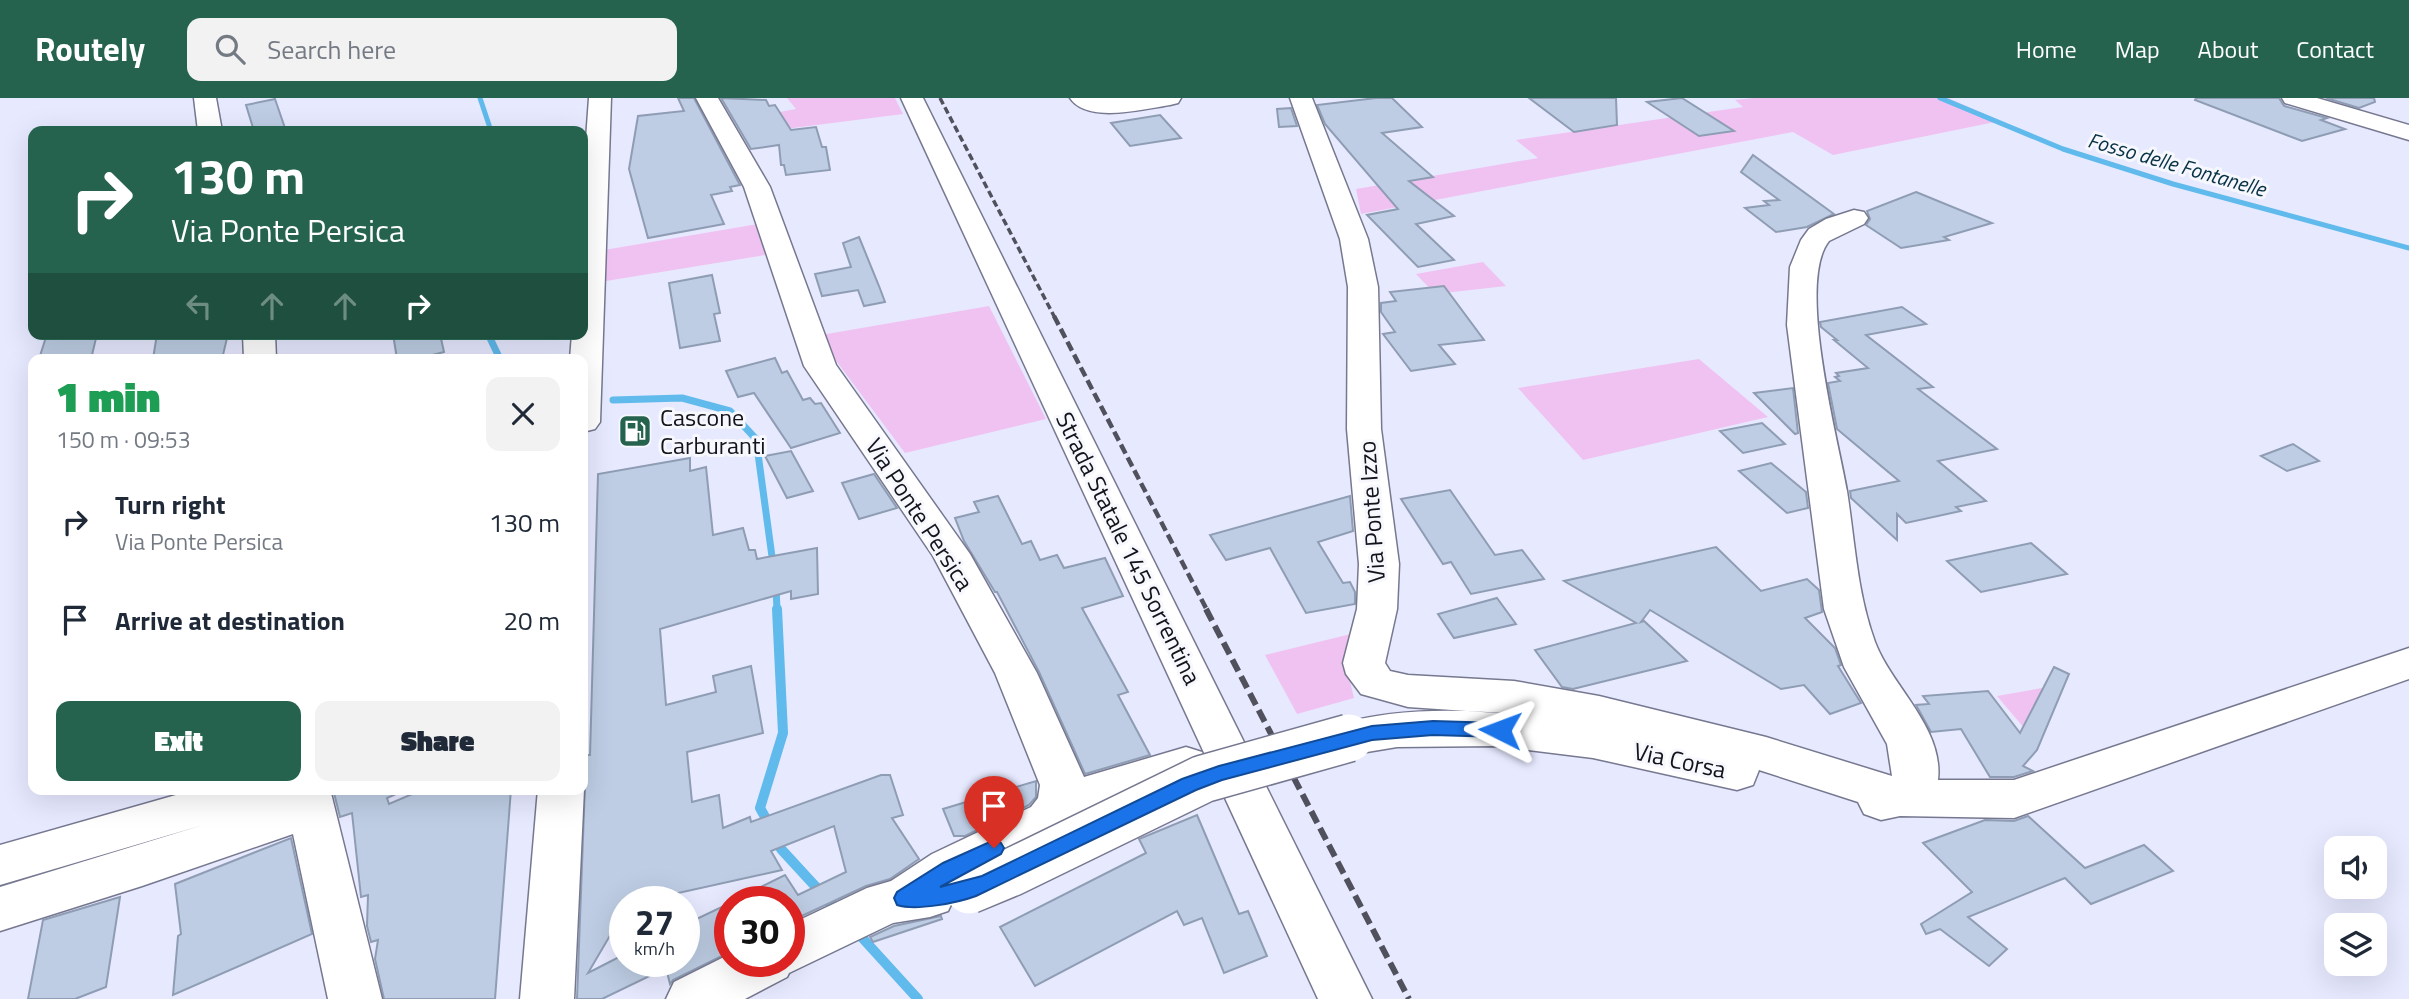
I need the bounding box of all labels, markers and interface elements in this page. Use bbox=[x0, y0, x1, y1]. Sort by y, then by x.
search box bbox=[187, 18, 677, 81]
text: Routely bbox=[35, 24, 145, 74]
icon: search bbox=[211, 30, 249, 68]
text: Search here bbox=[267, 30, 396, 69]
text: Home bbox=[2016, 31, 2077, 67]
text: Map bbox=[2115, 31, 2160, 67]
text: About bbox=[2198, 31, 2258, 67]
text: Contact bbox=[2296, 31, 2374, 67]
water label: Fosso delle Fontanelle bbox=[2084, 123, 2271, 205]
text: 130 m bbox=[171, 138, 305, 213]
icon: right bbox=[56, 154, 147, 245]
text: Via Ponte Persica bbox=[171, 206, 405, 254]
icon: left bbox=[180, 287, 218, 325]
icon: ahead bbox=[253, 287, 291, 325]
icon: ahead bbox=[326, 287, 364, 325]
icon: right bbox=[399, 287, 437, 325]
text: 1 min bbox=[56, 364, 160, 428]
button: close bbox=[486, 377, 560, 451]
place label: Cascone Carburanti bbox=[660, 399, 766, 463]
street label: Strada Statale 145 Sorrentina bbox=[1047, 406, 1211, 690]
fuel station icon: Cascone Carburanti bbox=[616, 412, 654, 450]
text: 150 m · 09:53 bbox=[56, 422, 191, 457]
street label: Via Ponte Persica bbox=[857, 431, 983, 597]
street label: Via Ponte Izzo bbox=[1348, 440, 1394, 584]
text: Turn right bbox=[115, 485, 226, 524]
icon: right bbox=[56, 503, 94, 541]
text: 130 m bbox=[489, 503, 560, 542]
text: Via Ponte Persica bbox=[115, 524, 283, 559]
icon: arrive bbox=[56, 601, 94, 639]
text: Arrive at destination bbox=[115, 601, 345, 640]
text: 20 m bbox=[503, 601, 560, 640]
position arrow bbox=[1463, 693, 1537, 767]
button: Exit bbox=[56, 701, 301, 781]
button: Share bbox=[315, 701, 560, 781]
street label: Via Corsa bbox=[1631, 733, 1729, 787]
pin bbox=[964, 776, 1024, 848]
icon: arrive bbox=[975, 787, 1013, 825]
map controls bbox=[2324, 836, 2387, 976]
button: sound bbox=[2324, 836, 2387, 899]
speed limit sign: 30 bbox=[714, 886, 805, 977]
text: 27 bbox=[635, 895, 674, 949]
button: layers bbox=[2324, 913, 2387, 976]
text: km/h bbox=[634, 935, 675, 962]

